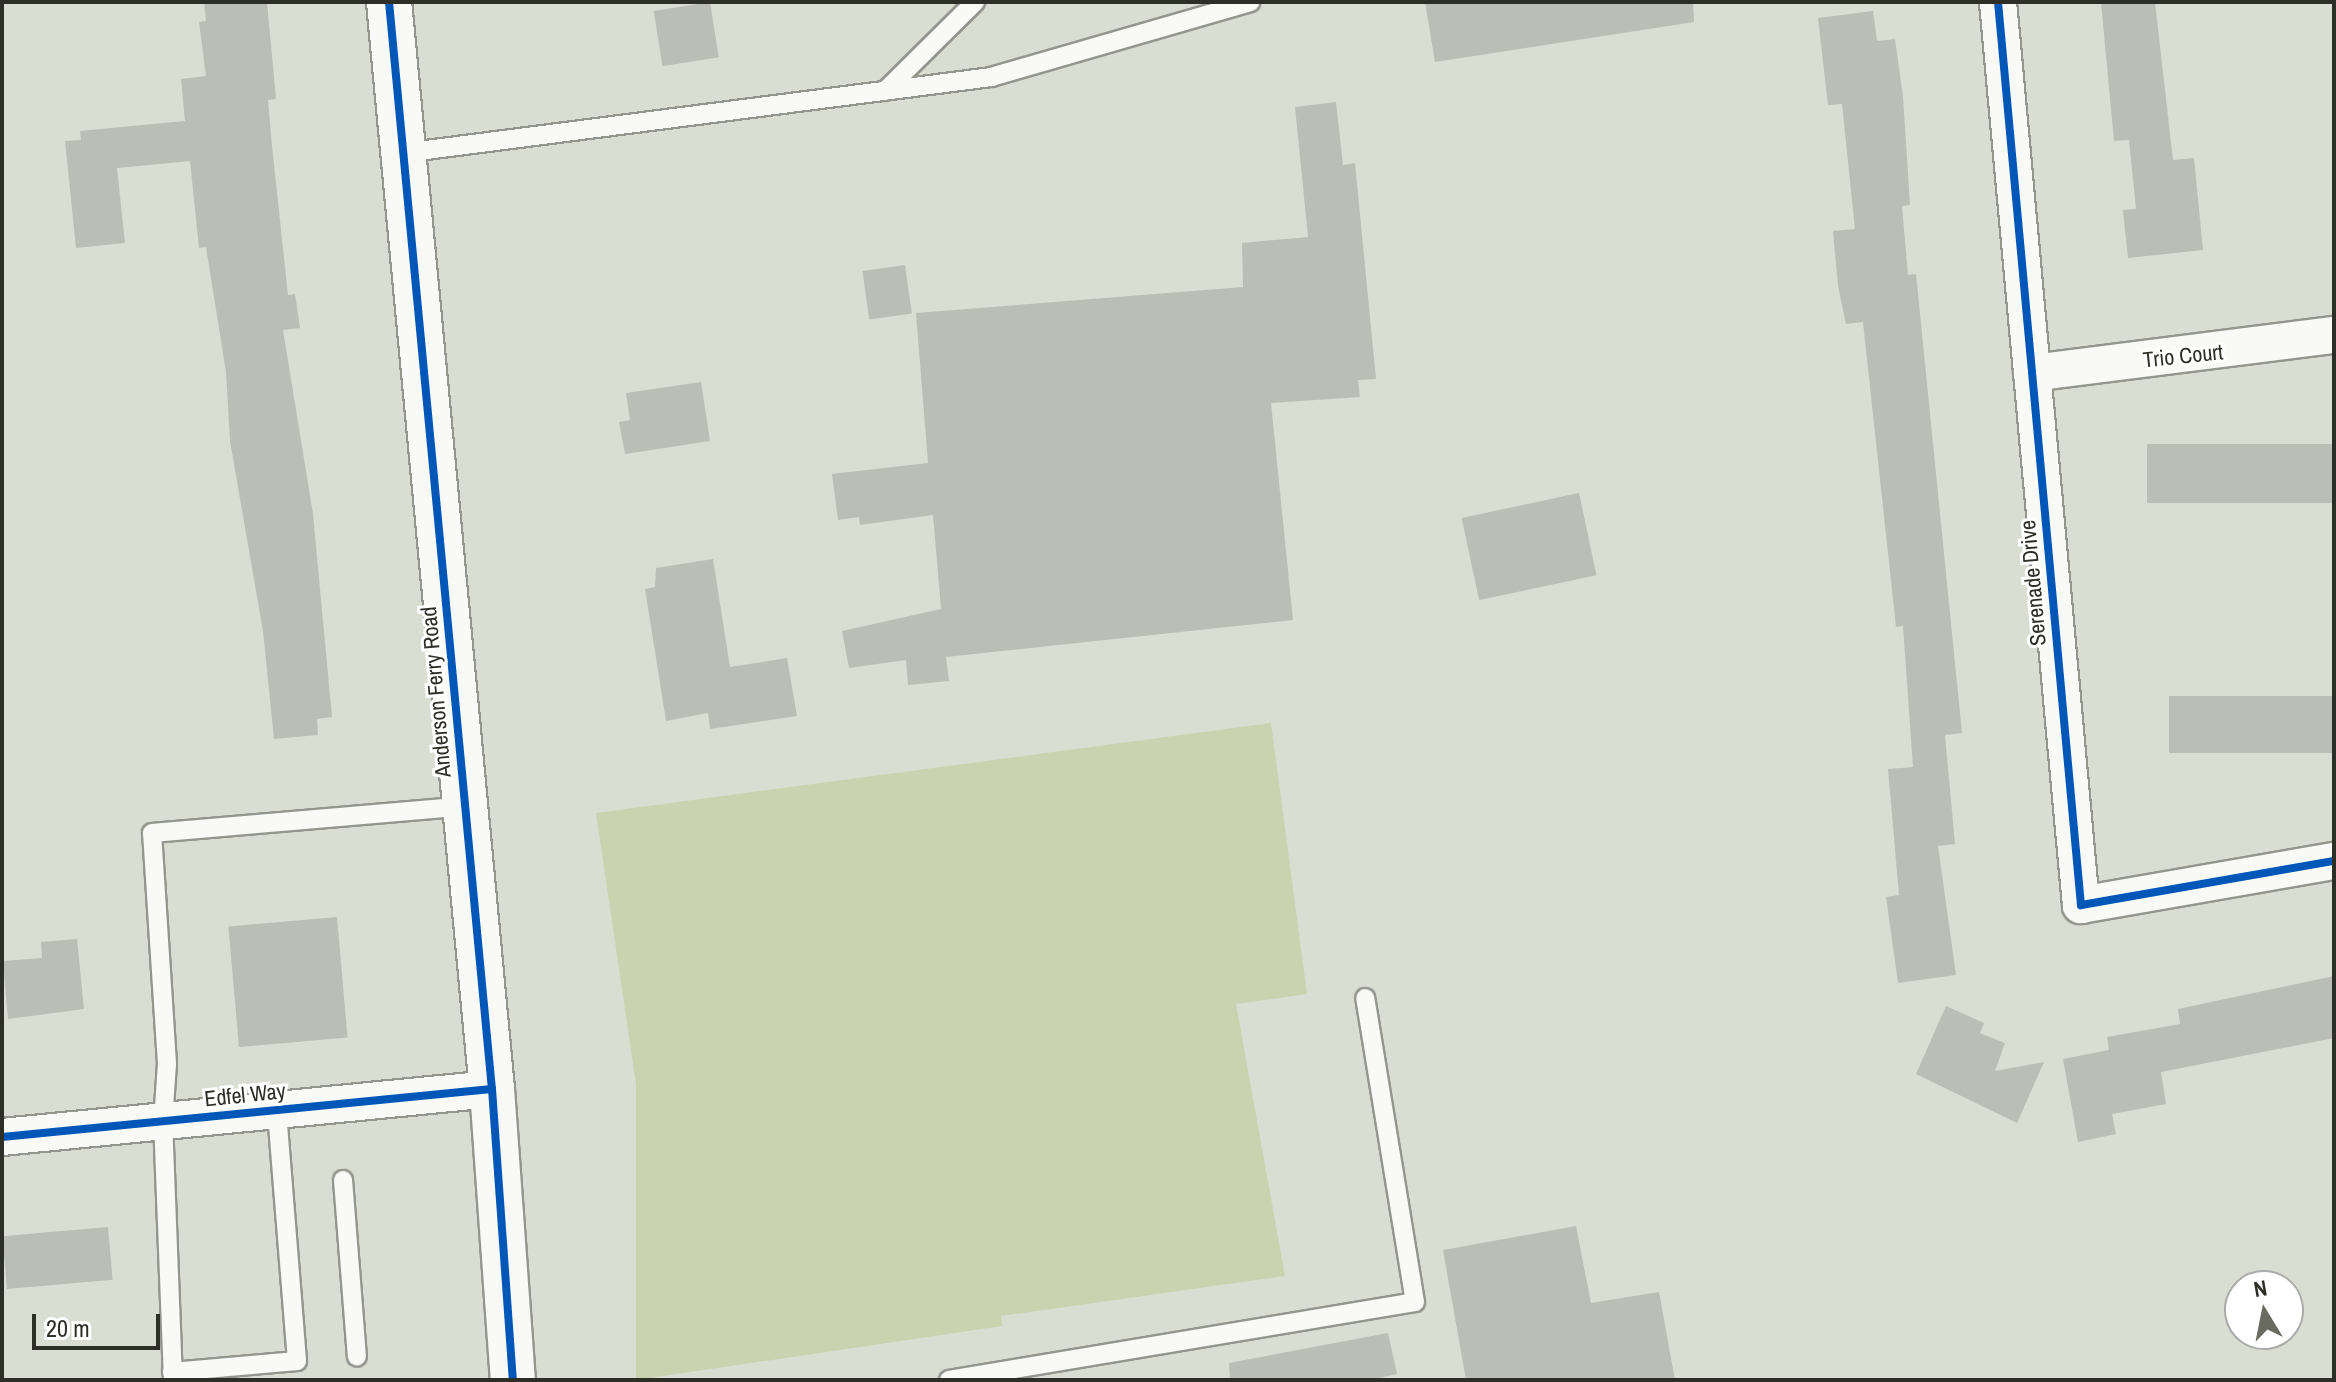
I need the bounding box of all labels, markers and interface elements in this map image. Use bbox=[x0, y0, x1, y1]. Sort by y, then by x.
street label: Trio Court bbox=[2142, 339, 2224, 373]
street label: Serenade Drive bbox=[2014, 519, 2052, 647]
street label: Anderson Ferry Road bbox=[415, 605, 457, 779]
street label: Edfel Way bbox=[203, 1078, 287, 1112]
north arrow bbox=[2224, 1270, 2304, 1350]
text: N bbox=[2251, 1272, 2269, 1304]
scale bar bbox=[36, 1298, 164, 1348]
text: 20 m bbox=[46, 1312, 90, 1344]

